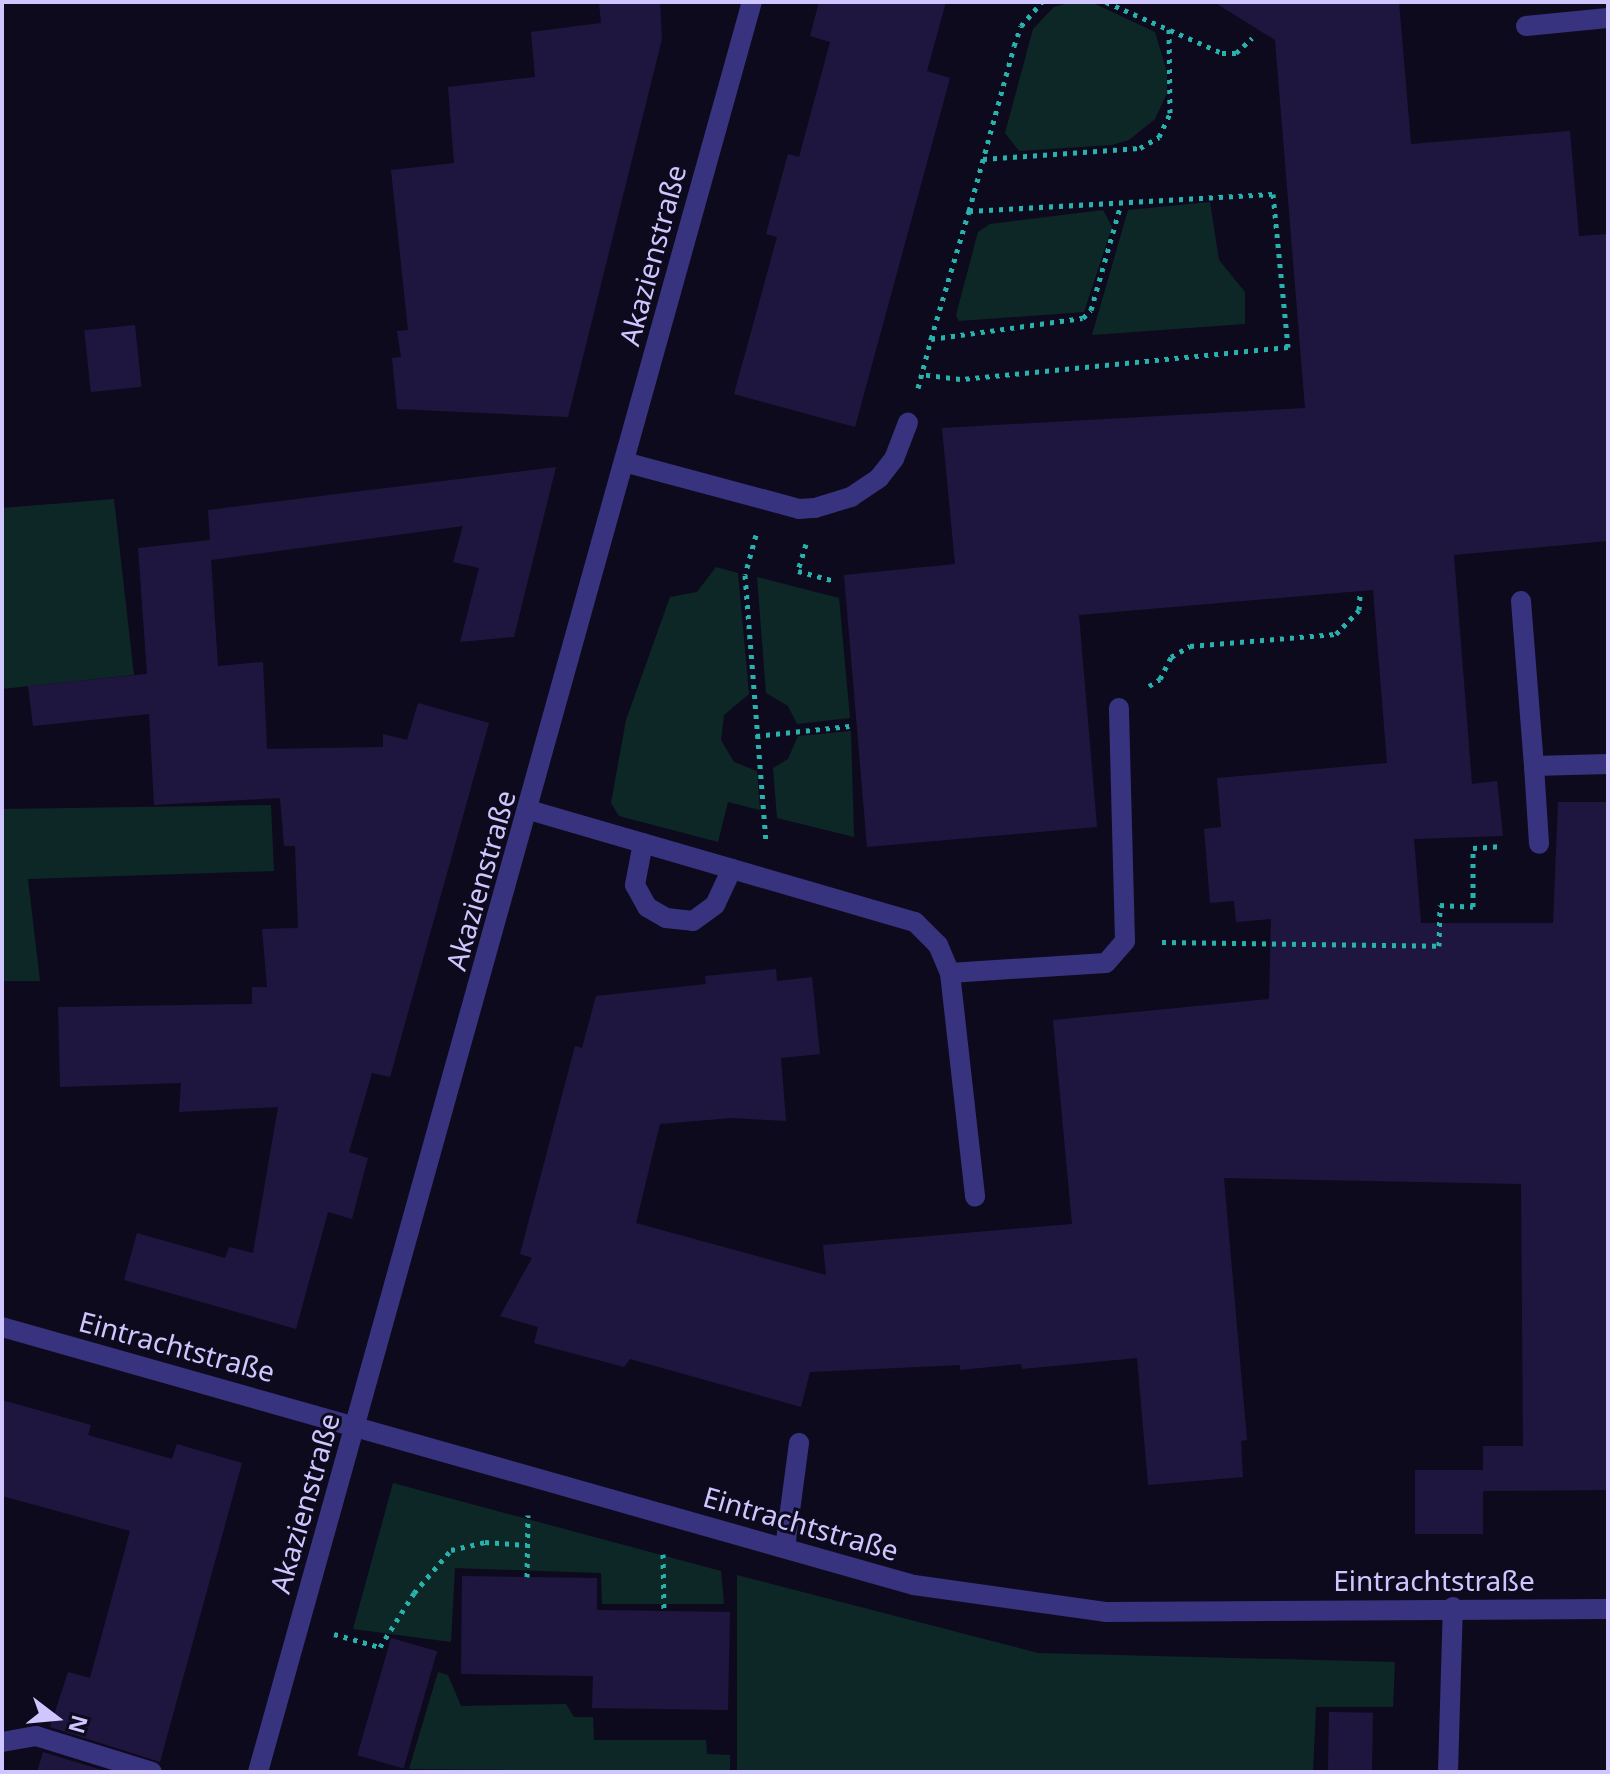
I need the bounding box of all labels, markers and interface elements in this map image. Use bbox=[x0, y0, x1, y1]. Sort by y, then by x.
street label: Akazienstraße bbox=[612, 161, 692, 349]
street label: Akazienstraße bbox=[438, 786, 522, 974]
street label: Eintrachtstraße bbox=[75, 1304, 279, 1388]
street label: Akazienstraße bbox=[262, 1409, 346, 1597]
street label: Eintrachtstraße bbox=[700, 1479, 902, 1567]
street label: Eintrachtstraße bbox=[1333, 1563, 1535, 1597]
north arrow bbox=[16, 1678, 96, 1758]
text: N bbox=[62, 1712, 96, 1737]

